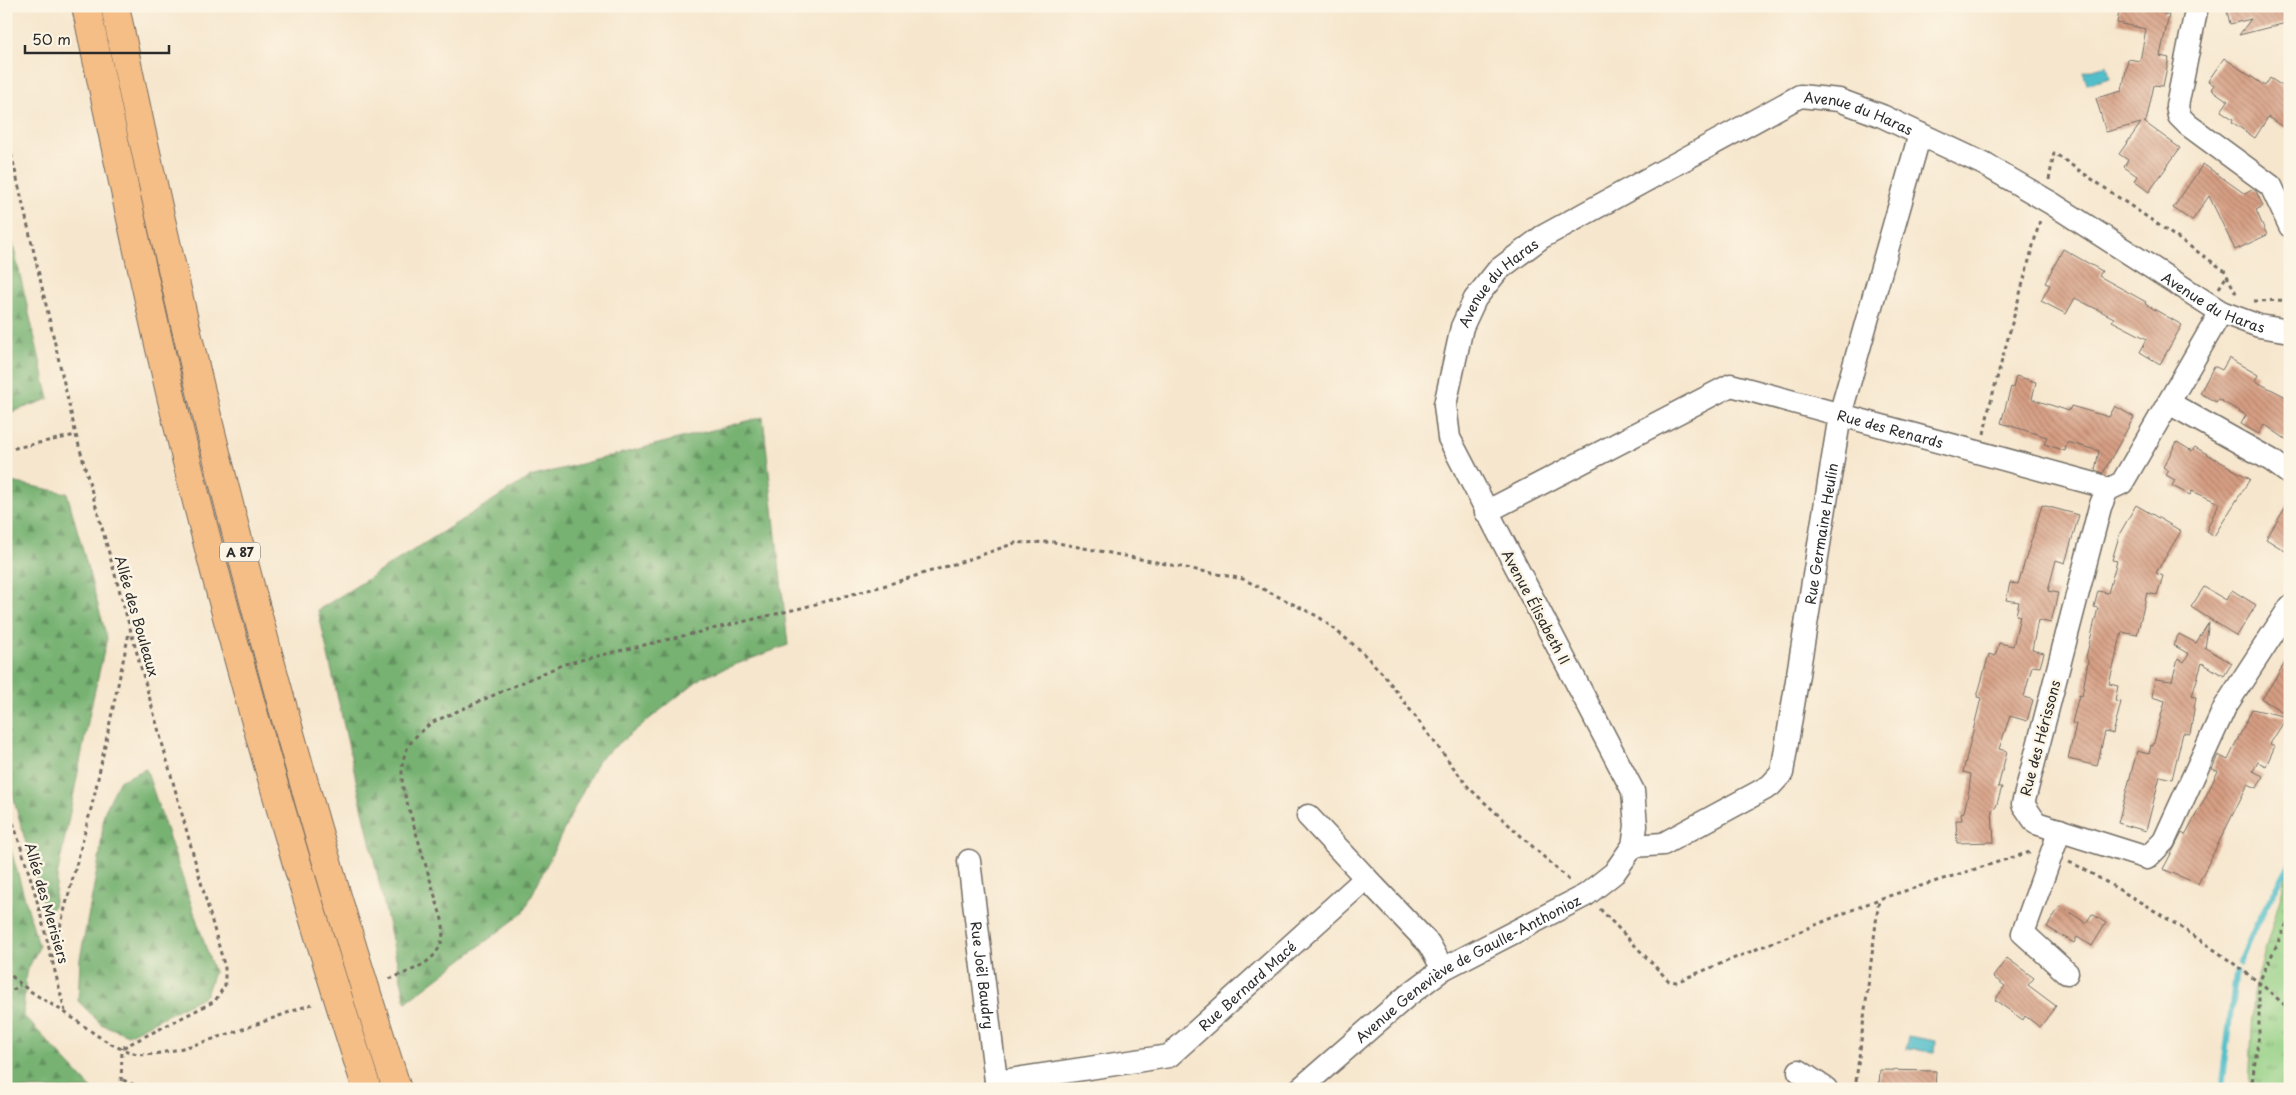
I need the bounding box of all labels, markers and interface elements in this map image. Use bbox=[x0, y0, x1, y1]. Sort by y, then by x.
scale bar bbox=[25, 22, 169, 54]
text: 50 m bbox=[32, 27, 71, 50]
street label: Avenue du Haras bbox=[1803, 86, 1917, 140]
street label: Avenue du Haras bbox=[1453, 233, 1542, 331]
street label: Avenue du Haras bbox=[2158, 266, 2266, 337]
street label: Rue des Renards bbox=[1835, 404, 1946, 453]
street label: Rue Germaine Heulin bbox=[1799, 461, 1843, 606]
road number: A 87 bbox=[220, 542, 260, 562]
street label: Avenue Élisabeth II bbox=[1497, 546, 1575, 668]
street label: Allée des Bouleaux bbox=[110, 553, 164, 679]
street label: Rue des Hérissons bbox=[2014, 678, 2066, 798]
street label: Allée des Merisiers bbox=[20, 840, 74, 966]
street label: Avenue Geneviève de Gaulle-Anthonioz bbox=[1350, 889, 1584, 1047]
street label: Rue Joël Baudry bbox=[966, 920, 1000, 1030]
street label: Rue Bernard Macé bbox=[1193, 936, 1301, 1035]

